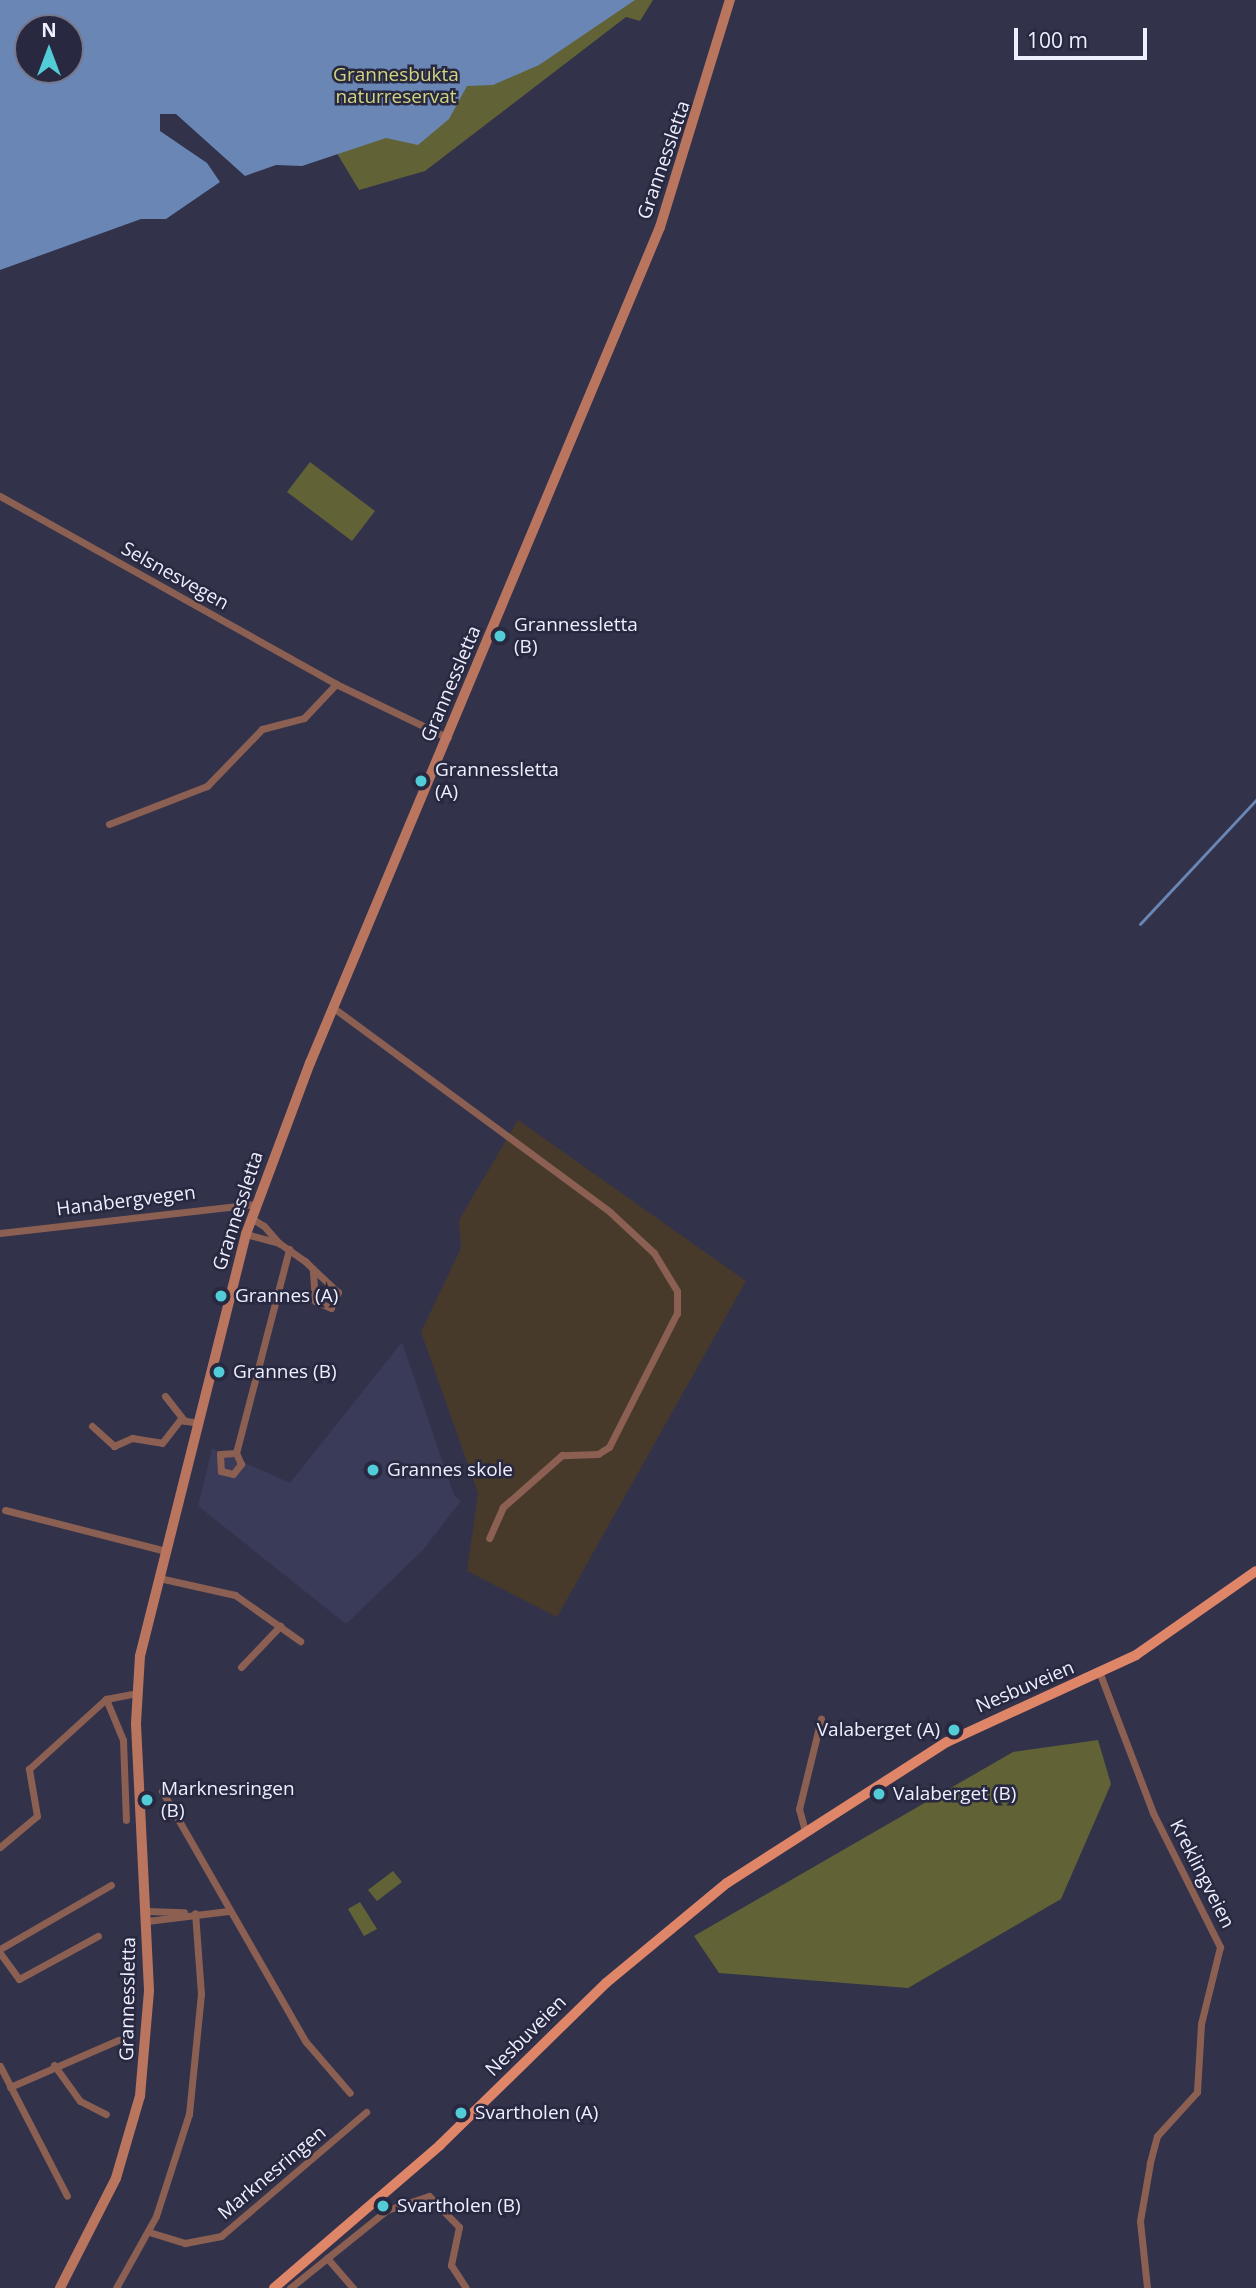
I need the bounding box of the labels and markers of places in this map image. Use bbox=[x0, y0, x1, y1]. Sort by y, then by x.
place label: Grannessletta (B) bbox=[514, 614, 638, 658]
marker: Grannessletta (B) bbox=[492, 628, 508, 644]
place label: Grannessletta (A) bbox=[435, 759, 559, 803]
marker: Grannessletta (A) bbox=[413, 773, 429, 789]
place label: Grannes (A) bbox=[235, 1285, 338, 1307]
marker: Grannes (A) bbox=[213, 1288, 229, 1304]
place label: Grannes (B) bbox=[233, 1361, 337, 1383]
marker: Grannes (B) bbox=[211, 1364, 227, 1380]
place label: Grannes skole bbox=[387, 1459, 513, 1481]
marker: Grannes skole bbox=[365, 1462, 381, 1478]
place label: Valaberget (A) bbox=[817, 1719, 940, 1741]
marker: Valaberget (A) bbox=[946, 1722, 962, 1738]
place label: Marknesringen (B) bbox=[161, 1778, 295, 1822]
place label: Valaberget (B) bbox=[893, 1783, 1016, 1805]
marker: Valaberget (B) bbox=[871, 1786, 887, 1802]
marker: Marknesringen (B) bbox=[139, 1792, 155, 1808]
place label: Svartholen (A) bbox=[475, 2102, 598, 2124]
marker: Svartholen (A) bbox=[453, 2105, 469, 2121]
place label: Svartholen (B) bbox=[397, 2195, 521, 2217]
marker: Svartholen (B) bbox=[375, 2198, 391, 2214]

